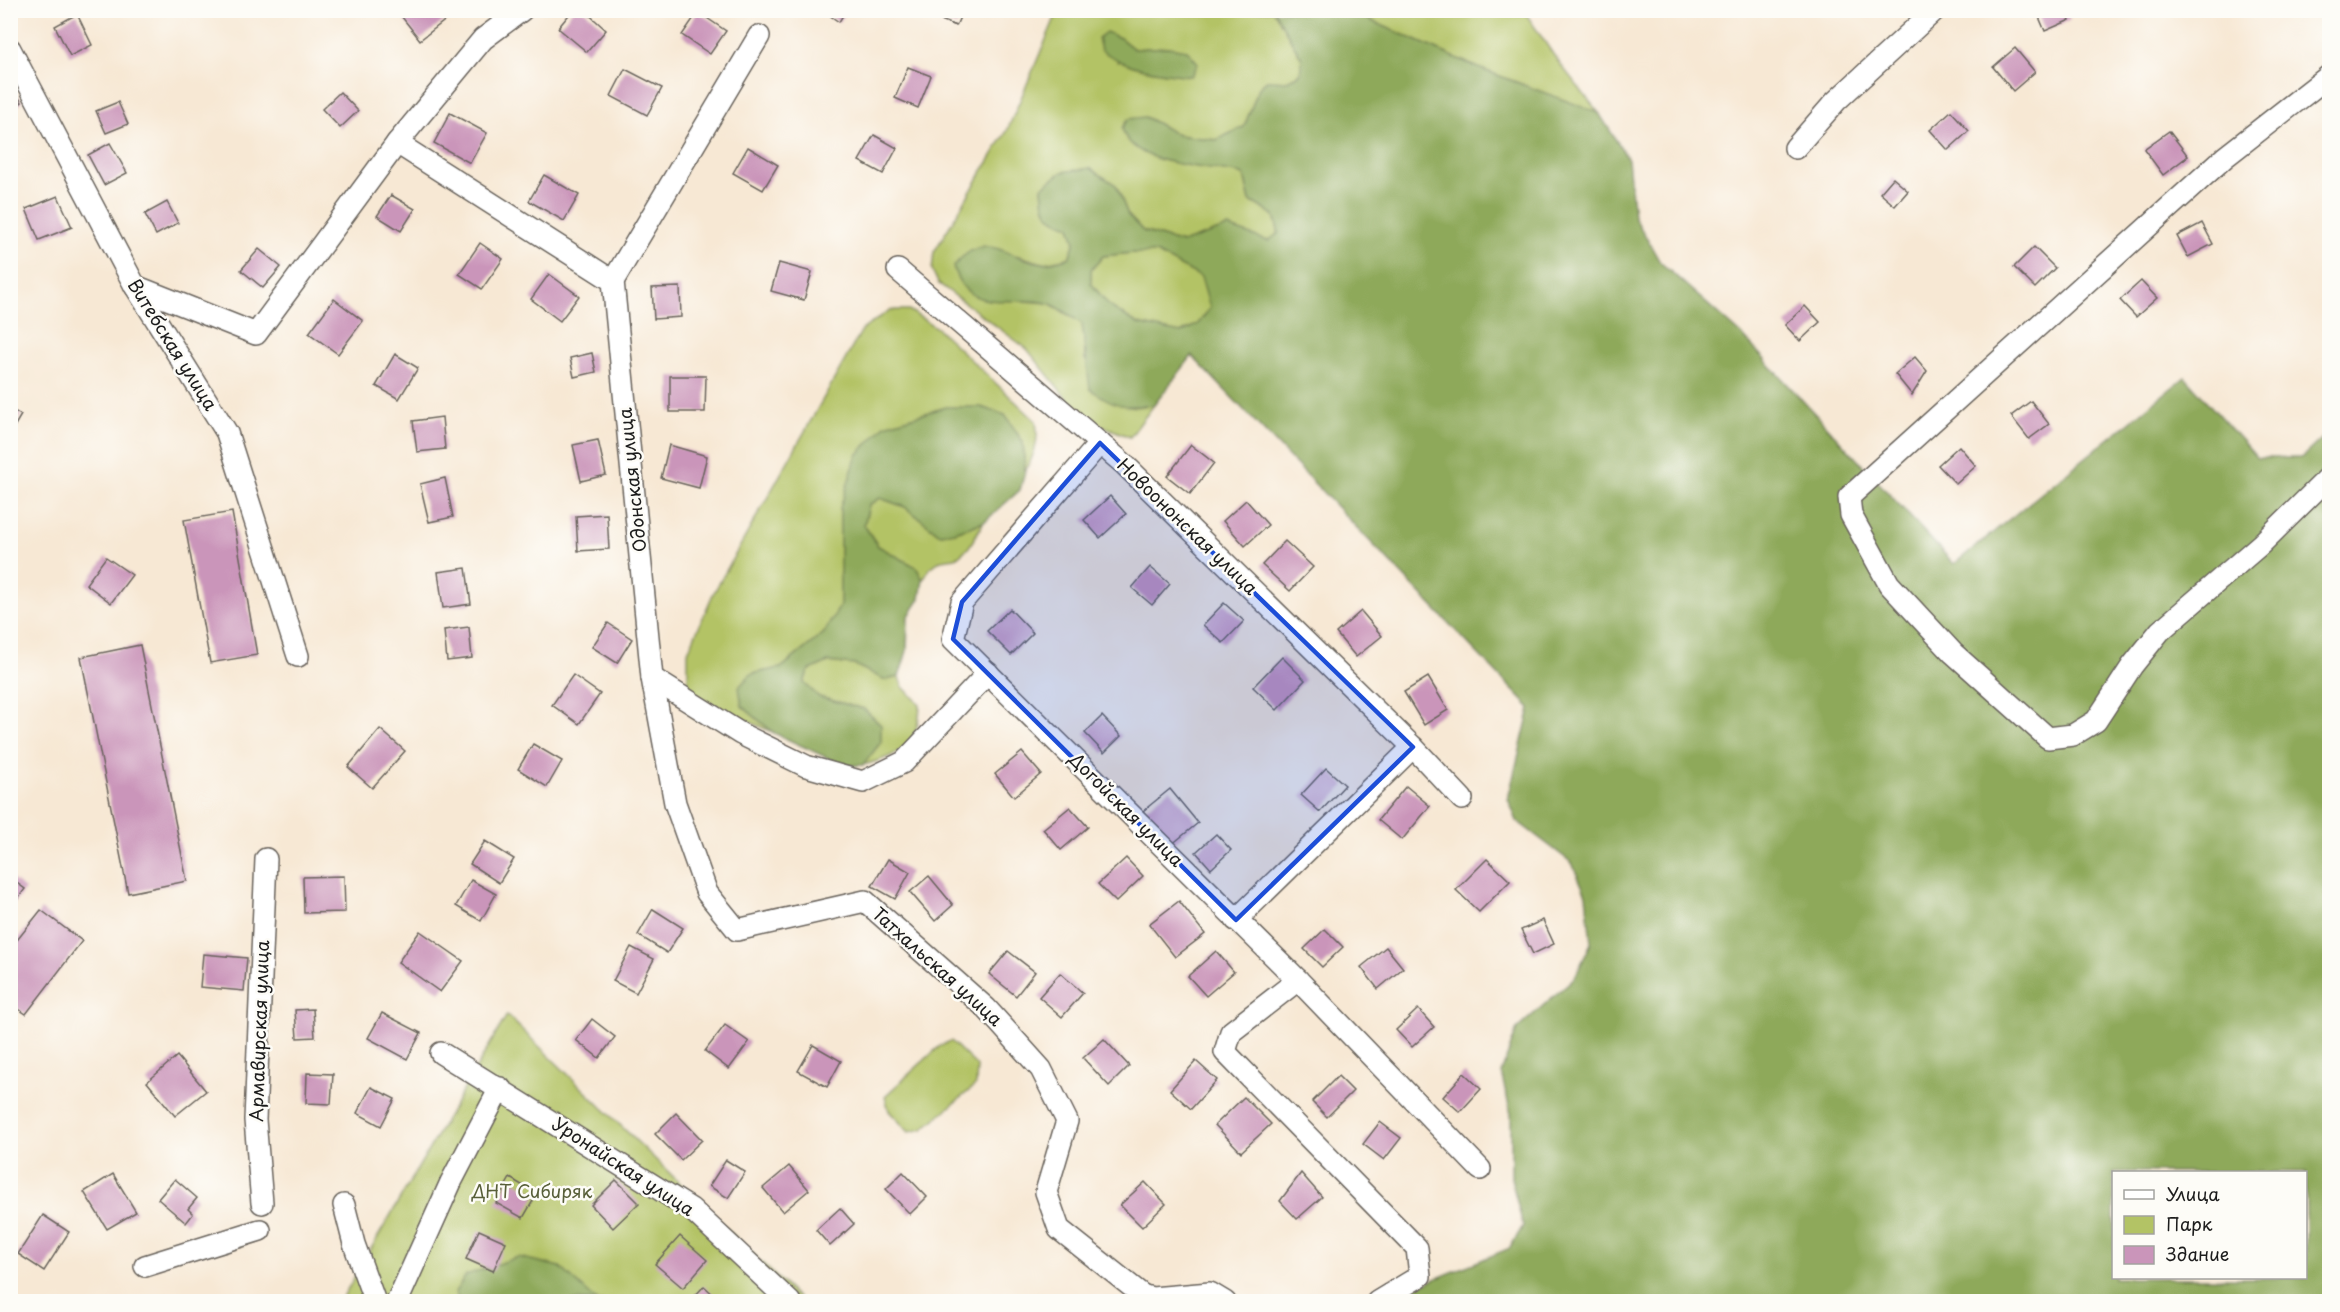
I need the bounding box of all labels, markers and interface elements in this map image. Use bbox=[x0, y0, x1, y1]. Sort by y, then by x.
street label: Витебская улица bbox=[122, 273, 225, 416]
street label: Одонская улица bbox=[610, 406, 653, 554]
street label: Новоононская улица bbox=[1112, 451, 1265, 601]
street label: Догойская улица bbox=[1063, 745, 1191, 873]
street label: Татхальская улица bbox=[867, 900, 1010, 1032]
street label: Армавирская улица bbox=[242, 939, 275, 1122]
street label: Уронайская улица bbox=[548, 1110, 701, 1222]
legend bbox=[2112, 1171, 2307, 1279]
park label: ДНТ Сибиряк bbox=[471, 1177, 593, 1204]
text: Улица bbox=[2166, 1180, 2220, 1207]
text: Парк bbox=[2166, 1210, 2213, 1237]
text: Здание bbox=[2166, 1240, 2229, 1267]

